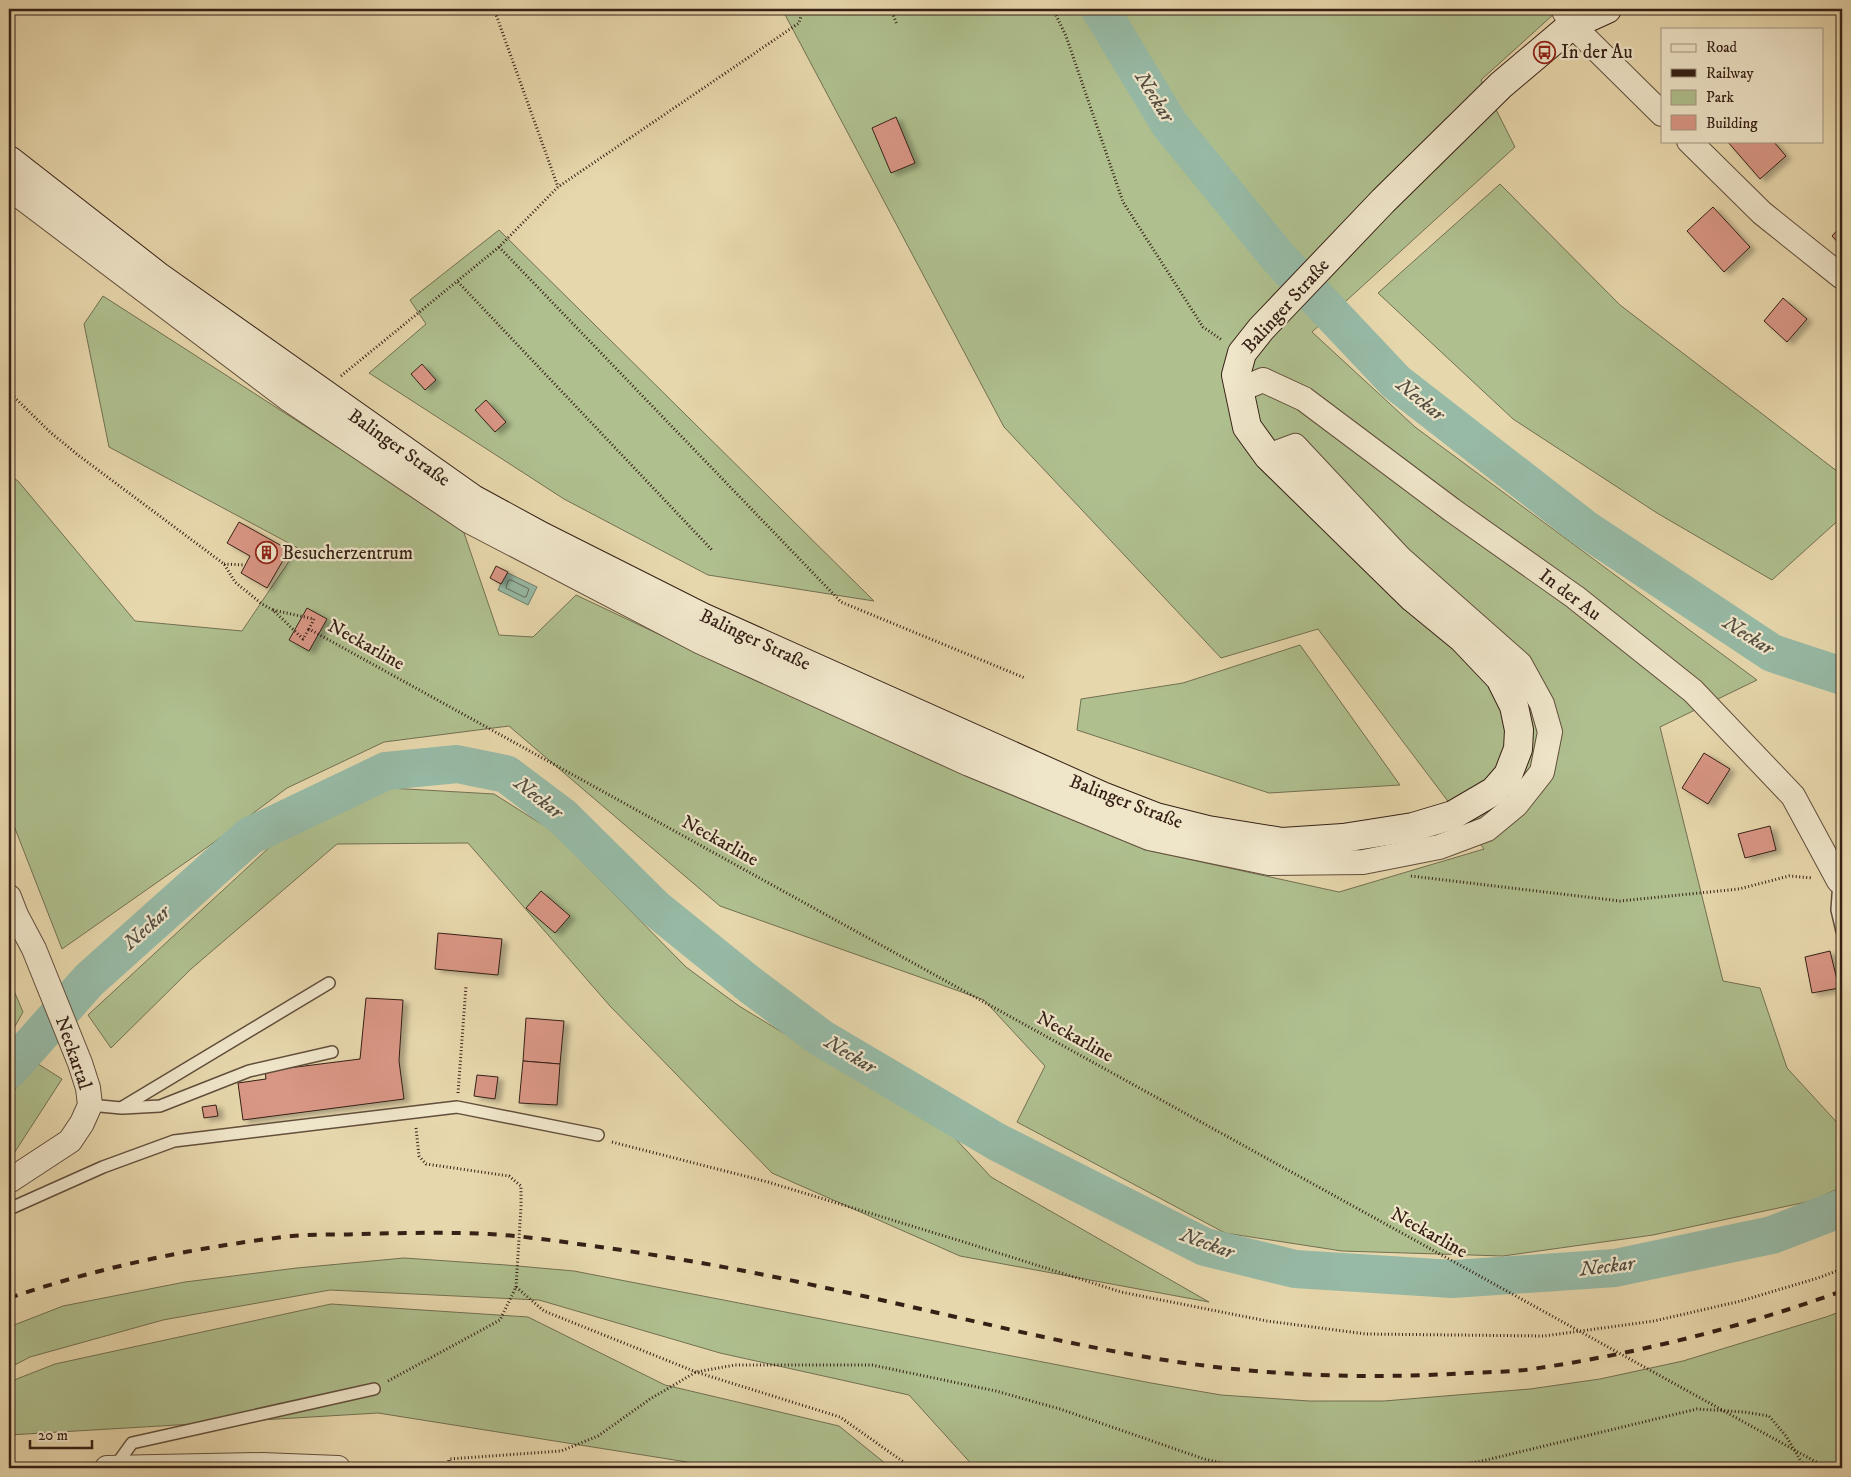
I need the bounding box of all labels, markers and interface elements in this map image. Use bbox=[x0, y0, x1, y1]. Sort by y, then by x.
legend bbox=[1661, 28, 1824, 142]
text: Road bbox=[1706, 38, 1738, 57]
bus stop icon: In der Au bbox=[1533, 40, 1557, 64]
place label: In der Au bbox=[1561, 41, 1633, 64]
text: Railway bbox=[1706, 64, 1754, 83]
water label: Neckar bbox=[1128, 66, 1180, 129]
text: Park bbox=[1706, 88, 1735, 107]
text: Building bbox=[1706, 114, 1758, 133]
street label: Balinger Straße bbox=[1237, 254, 1335, 358]
water label: Neckar bbox=[1390, 372, 1451, 428]
street label: Balinger Straße bbox=[343, 404, 455, 492]
building icon: Besucherzentrum bbox=[254, 541, 278, 565]
place label: Besucherzentrum bbox=[282, 542, 413, 565]
street label: In der Au bbox=[1534, 564, 1606, 626]
street label: Balinger Straße bbox=[696, 604, 814, 676]
water label: Neckar bbox=[1717, 610, 1780, 662]
street label: Neckarline bbox=[324, 615, 408, 676]
street label: Balinger Straße bbox=[1066, 770, 1186, 834]
water label: Neckar bbox=[508, 771, 569, 826]
street label: Neckarline bbox=[678, 811, 762, 872]
water label: Neckar bbox=[117, 899, 177, 956]
street label: Neckarline bbox=[1033, 1007, 1117, 1068]
street label: Neckartal bbox=[50, 1013, 96, 1093]
water label: Neckar bbox=[819, 1030, 882, 1081]
street label: Neckarline bbox=[1387, 1203, 1471, 1264]
water label: Neckar bbox=[1176, 1223, 1239, 1266]
water label: Neckar bbox=[1577, 1251, 1638, 1283]
scale bar bbox=[30, 1417, 92, 1449]
text: 20 m bbox=[38, 1426, 68, 1445]

